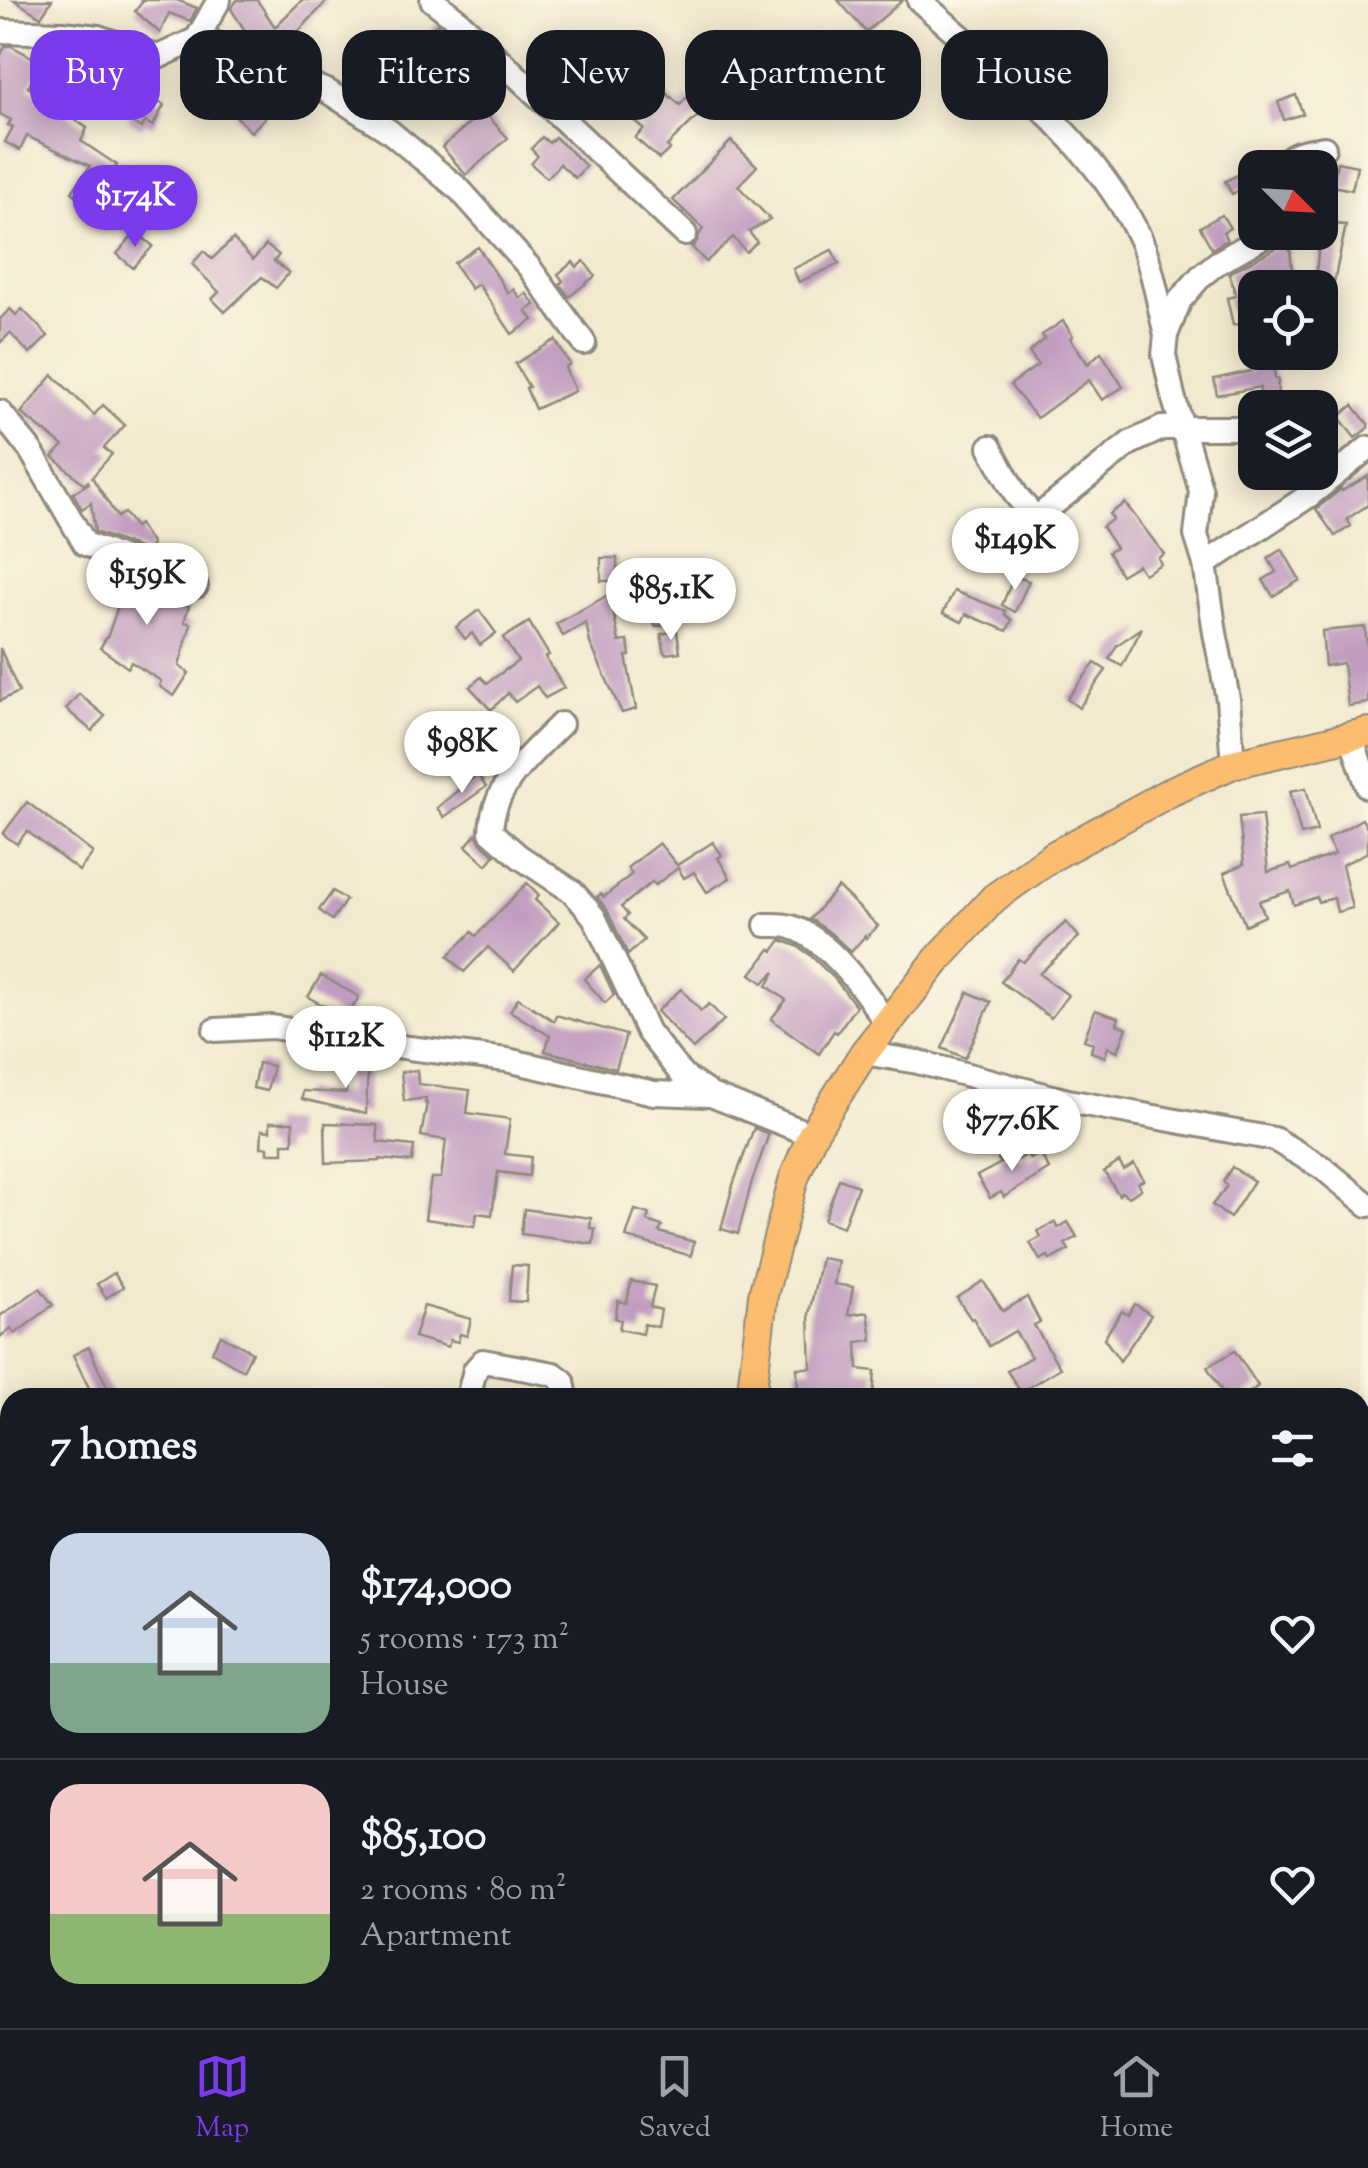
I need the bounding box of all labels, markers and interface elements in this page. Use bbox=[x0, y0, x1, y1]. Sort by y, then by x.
chip: Buy bbox=[30, 30, 160, 120]
chip: Rent bbox=[180, 30, 322, 120]
chip: Filters bbox=[342, 30, 506, 120]
chip: New bbox=[526, 30, 665, 120]
chip: Apartment bbox=[685, 30, 921, 120]
chip: House bbox=[941, 30, 1108, 120]
north arrow bbox=[1238, 150, 1338, 250]
map controls bbox=[1238, 150, 1338, 490]
pin: $174K bbox=[65, 165, 205, 250]
text: $174K bbox=[94, 174, 176, 220]
button: locate bbox=[1238, 270, 1338, 370]
button: layers bbox=[1238, 390, 1338, 490]
pin: $149K bbox=[945, 508, 1085, 593]
text: $149K bbox=[974, 517, 1056, 563]
pin: $159K bbox=[77, 543, 217, 628]
text: $159K bbox=[108, 552, 186, 598]
pin: $85.1K bbox=[590, 558, 752, 643]
text: $85.1K bbox=[628, 567, 714, 613]
pin: $98K bbox=[403, 711, 521, 796]
text: $98K bbox=[426, 720, 498, 766]
pin: $112K bbox=[276, 1006, 416, 1091]
text: $112K bbox=[308, 1015, 384, 1061]
pin: $77.6K bbox=[931, 1089, 1093, 1174]
text: $77.6K bbox=[965, 1098, 1059, 1144]
text: 7 homes bbox=[50, 1418, 198, 1478]
icon: filters bbox=[1265, 1421, 1320, 1476]
text: $174,000 bbox=[360, 1557, 512, 1617]
icon: home bbox=[130, 1573, 250, 1693]
icon: heart bbox=[1265, 1606, 1320, 1661]
text: 5 rooms · 173 m² bbox=[360, 1617, 569, 1663]
text: House bbox=[360, 1663, 449, 1709]
text: $85,100 bbox=[360, 1808, 487, 1868]
icon: home bbox=[130, 1824, 250, 1944]
icon: heart bbox=[1265, 1857, 1320, 1912]
text: 2 rooms · 80 m² bbox=[360, 1868, 567, 1914]
text: Apartment bbox=[360, 1914, 511, 1960]
tab: Map bbox=[195, 2049, 250, 2149]
tab: Saved bbox=[639, 2049, 711, 2149]
tab: Home bbox=[1100, 2049, 1173, 2149]

